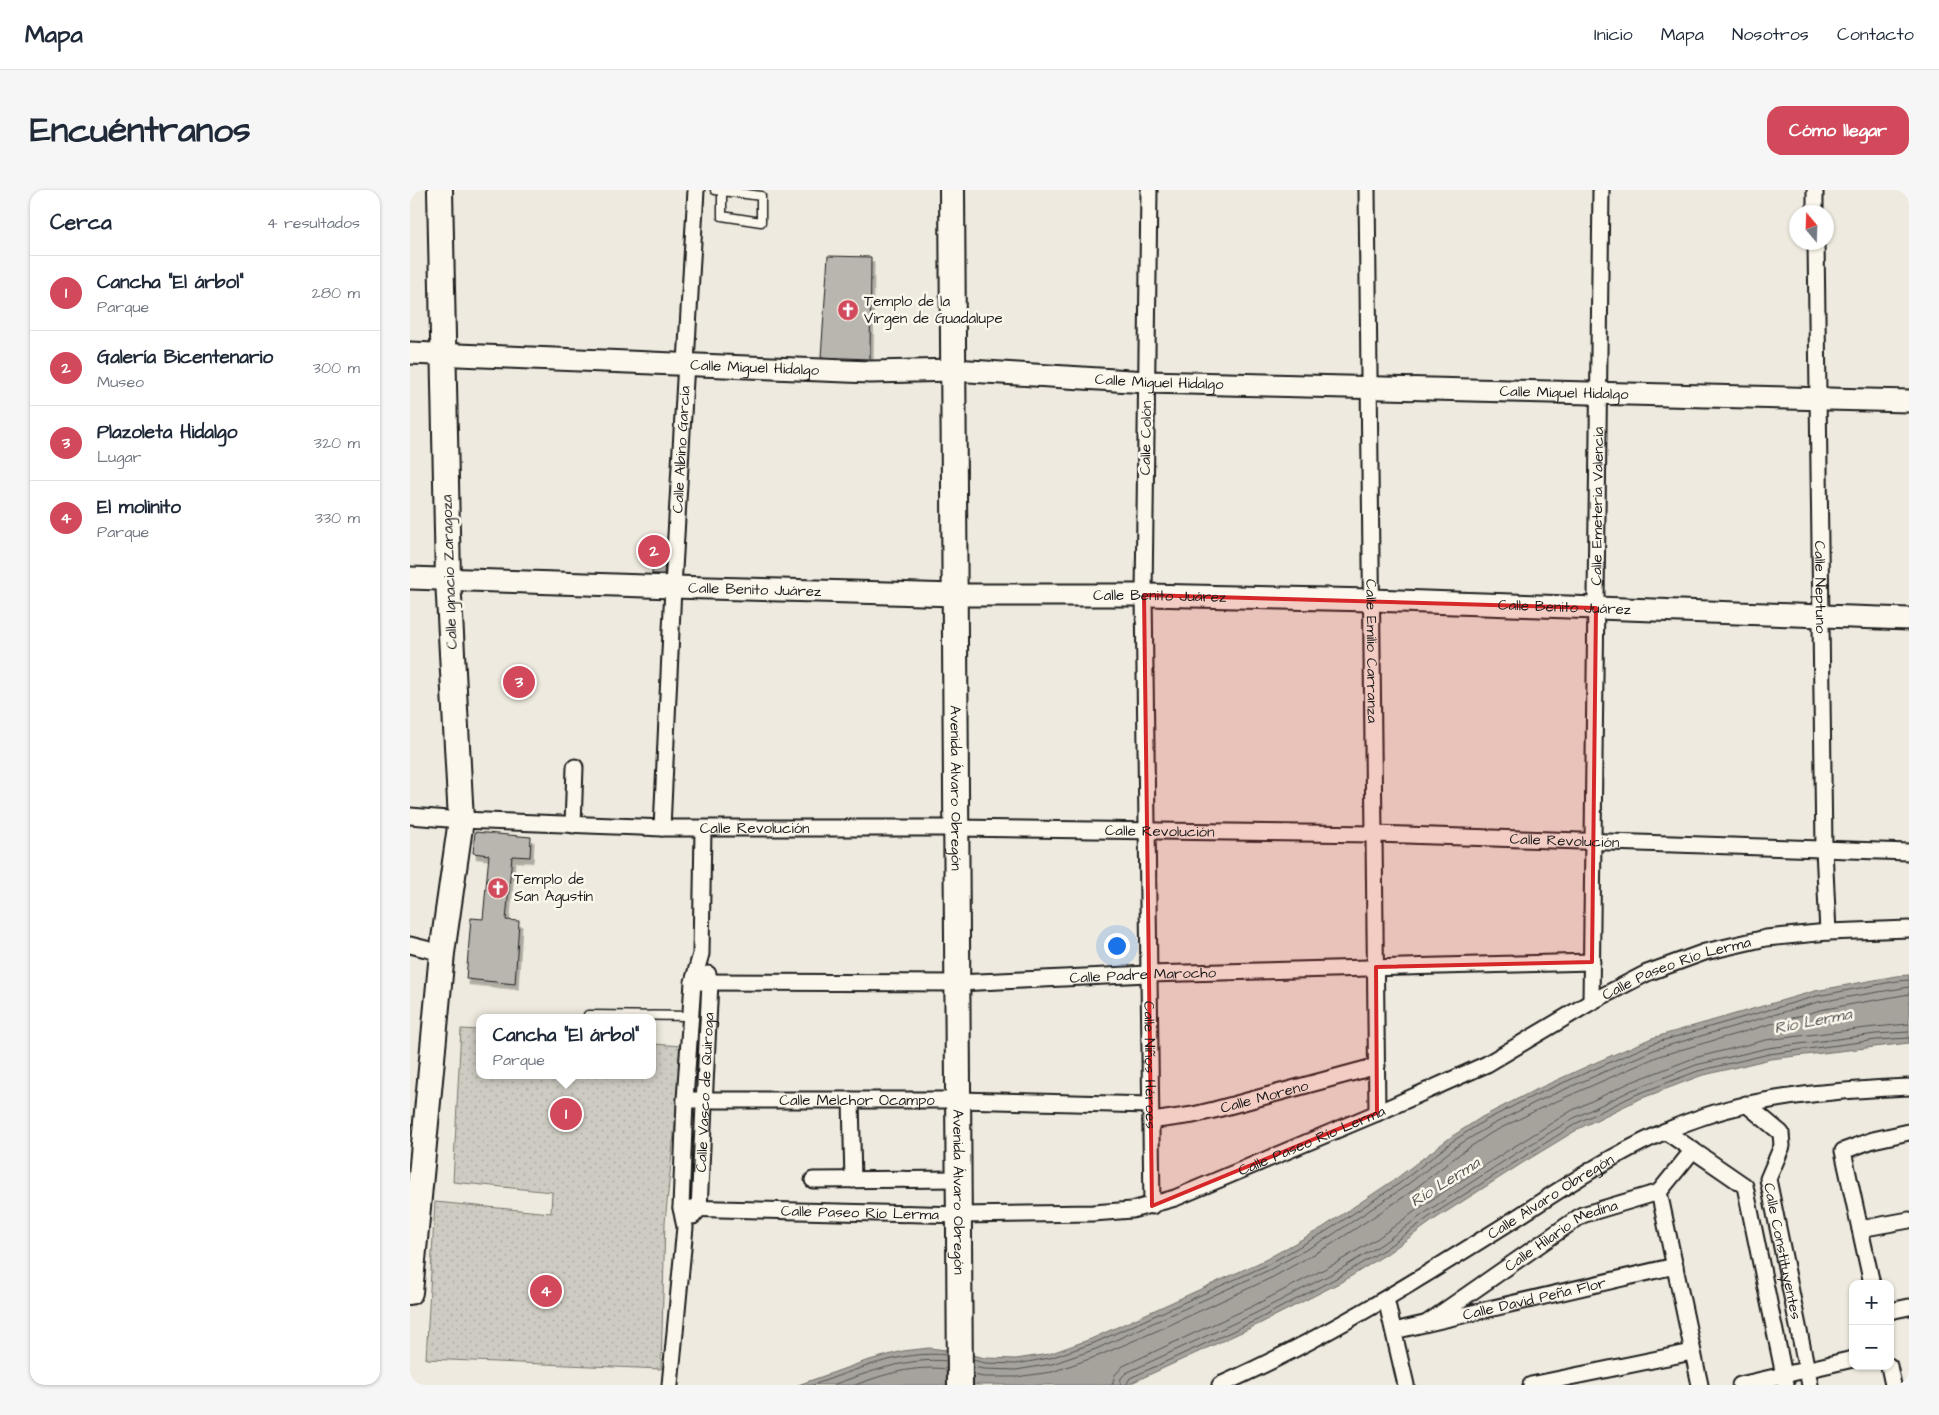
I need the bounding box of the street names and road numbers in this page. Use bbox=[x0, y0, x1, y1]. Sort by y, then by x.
street label: Calle Miguel Hidalgo bbox=[690, 354, 820, 381]
street label: Calle Miguel Hidalgo bbox=[1094, 368, 1224, 395]
street label: Calle Miguel Hidalgo bbox=[1499, 380, 1629, 405]
street label: Calle Albino García bbox=[667, 385, 695, 514]
street label: Calle Colón bbox=[1135, 400, 1157, 475]
street label: Calle Emeteria Valencia bbox=[1586, 426, 1609, 586]
street label: Calle Ignacio Zaragoza bbox=[436, 494, 463, 650]
street label: Calle Neptuno bbox=[1809, 541, 1832, 634]
street label: Calle Benito Juárez bbox=[688, 577, 822, 602]
street label: Calle Emilio Carranza bbox=[1361, 579, 1383, 724]
street label: Calle Benito Juárez bbox=[1093, 584, 1227, 607]
street label: Calle Benito Juárez bbox=[1498, 594, 1632, 620]
street label: Avenida Álvaro Obregón bbox=[945, 705, 967, 871]
street label: Calle Revolución bbox=[700, 818, 810, 839]
street label: Calle Revolución bbox=[1105, 820, 1215, 842]
street label: Calle Revolución bbox=[1509, 828, 1620, 853]
street label: Calle Paseo Río Lerma bbox=[1598, 931, 1753, 1005]
street label: Calle Padre Marocho bbox=[1069, 962, 1217, 988]
street label: Calle Niños Héroes bbox=[1139, 1001, 1161, 1129]
street label: Calle Vasco de Quiroga bbox=[690, 1011, 720, 1173]
street label: Calle Moreno bbox=[1218, 1074, 1311, 1118]
street label: Calle Melchor Ocampo bbox=[779, 1090, 935, 1111]
street label: Calle Paseo Río Lerma bbox=[1235, 1100, 1389, 1181]
street label: Avenida Álvaro Obregón bbox=[948, 1109, 970, 1275]
street label: Calle Álvaro Obregón bbox=[1483, 1148, 1618, 1244]
street label: Calle Constituyentes bbox=[1759, 1181, 1807, 1322]
street label: Calle Hilario Medina bbox=[1500, 1194, 1620, 1277]
street label: Calle Paseo Río Lerma bbox=[781, 1200, 940, 1225]
street label: Calle David Peña Flor bbox=[1461, 1272, 1608, 1325]

